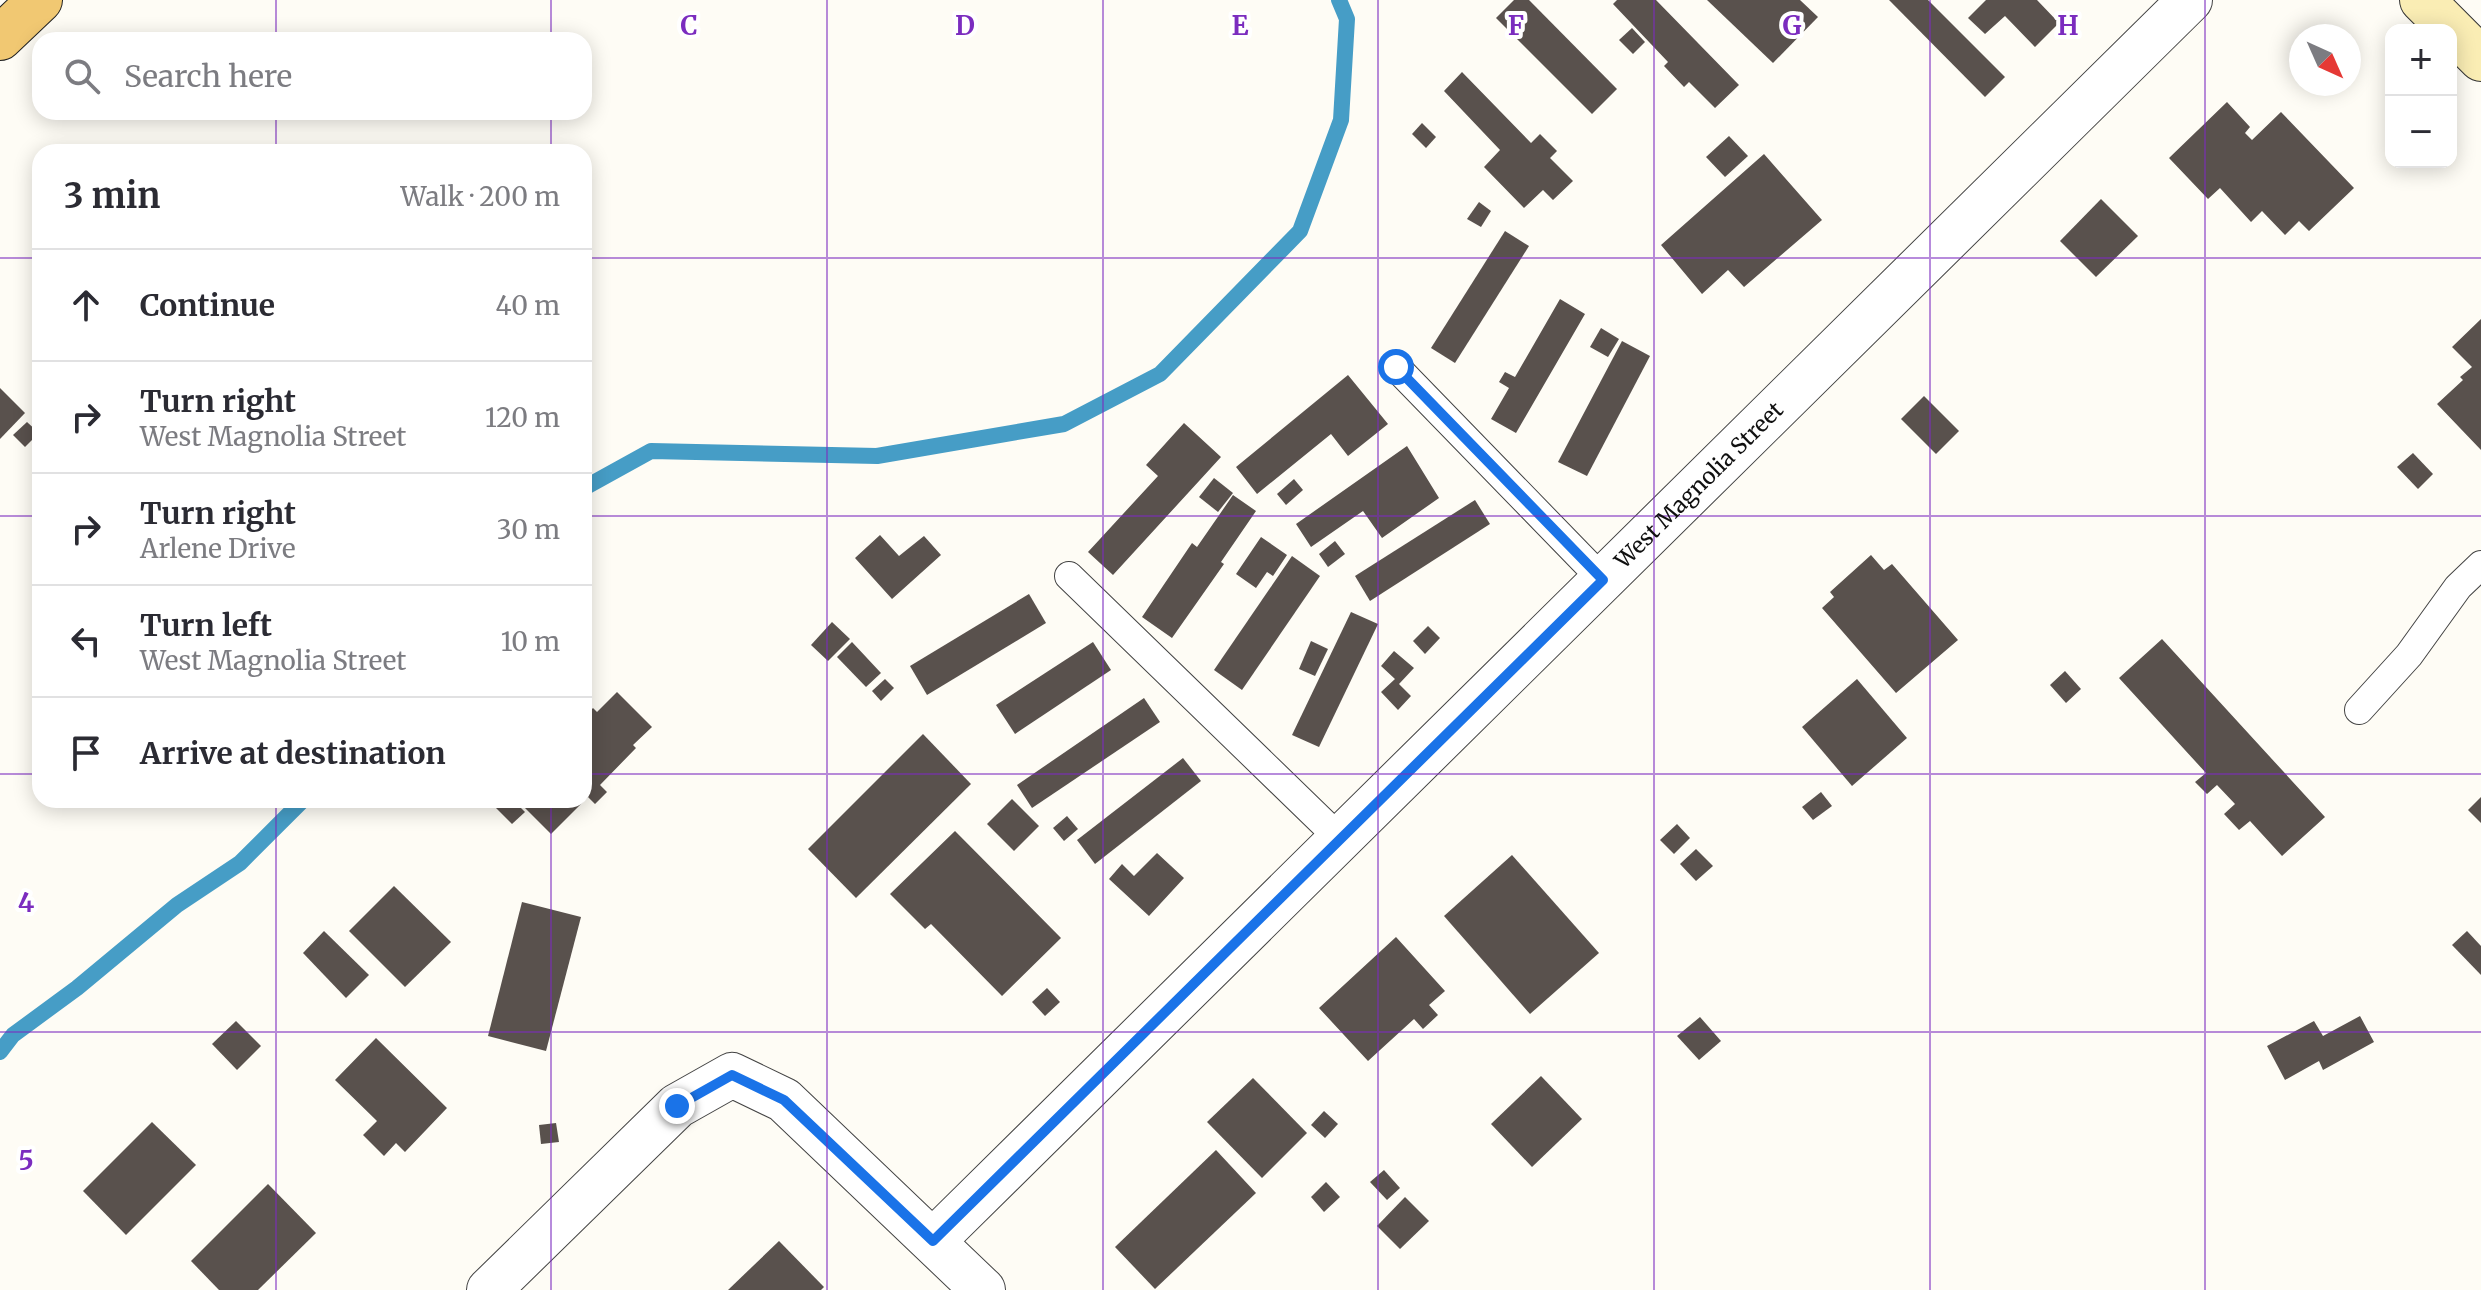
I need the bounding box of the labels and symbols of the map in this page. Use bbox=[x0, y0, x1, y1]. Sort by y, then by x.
text: C bbox=[680, 9, 698, 42]
text: D bbox=[955, 9, 975, 42]
text: E bbox=[1232, 9, 1249, 42]
text: F bbox=[1508, 9, 1524, 42]
text: G bbox=[1783, 9, 1802, 42]
text: H bbox=[2057, 9, 2079, 42]
north arrow bbox=[2289, 24, 2361, 96]
route start bbox=[1378, 349, 1414, 385]
street label: West Magnolia Street bbox=[1608, 396, 1789, 575]
text: 4 bbox=[18, 886, 35, 919]
route end bbox=[659, 1088, 695, 1124]
text: 5 bbox=[18, 1144, 34, 1177]

